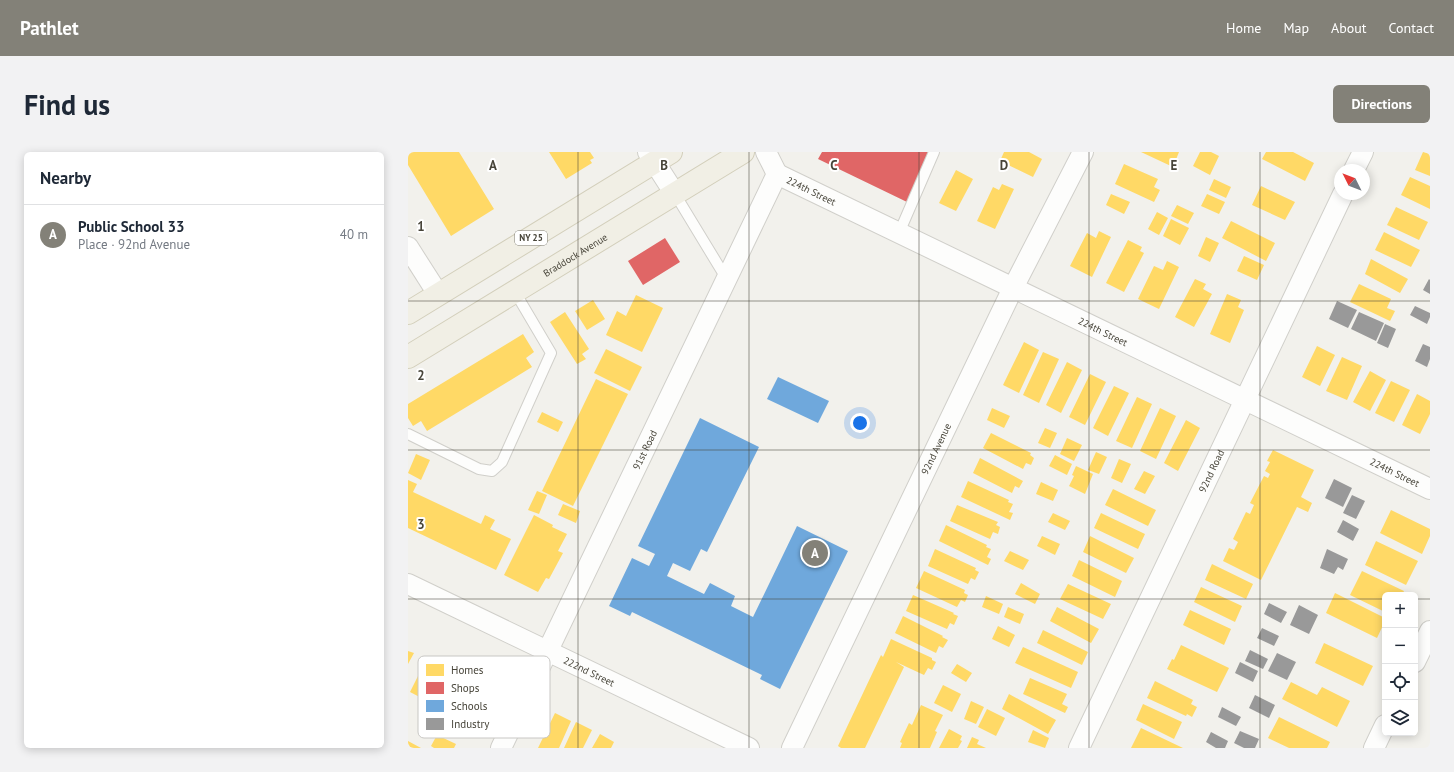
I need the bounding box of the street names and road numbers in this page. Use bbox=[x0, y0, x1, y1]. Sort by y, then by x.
street label: 224th Street bbox=[784, 173, 838, 209]
road number: NY 25 bbox=[515, 231, 547, 245]
street label: Braddock Avenue bbox=[541, 231, 610, 280]
street label: 224th Street bbox=[1076, 314, 1130, 349]
street label: 92nd Avenue bbox=[918, 421, 954, 477]
street label: 91st Road bbox=[630, 428, 660, 472]
street label: 92nd Road bbox=[1196, 448, 1227, 494]
street label: 224th Street bbox=[1368, 455, 1422, 490]
street label: 222nd Street bbox=[561, 654, 617, 690]

